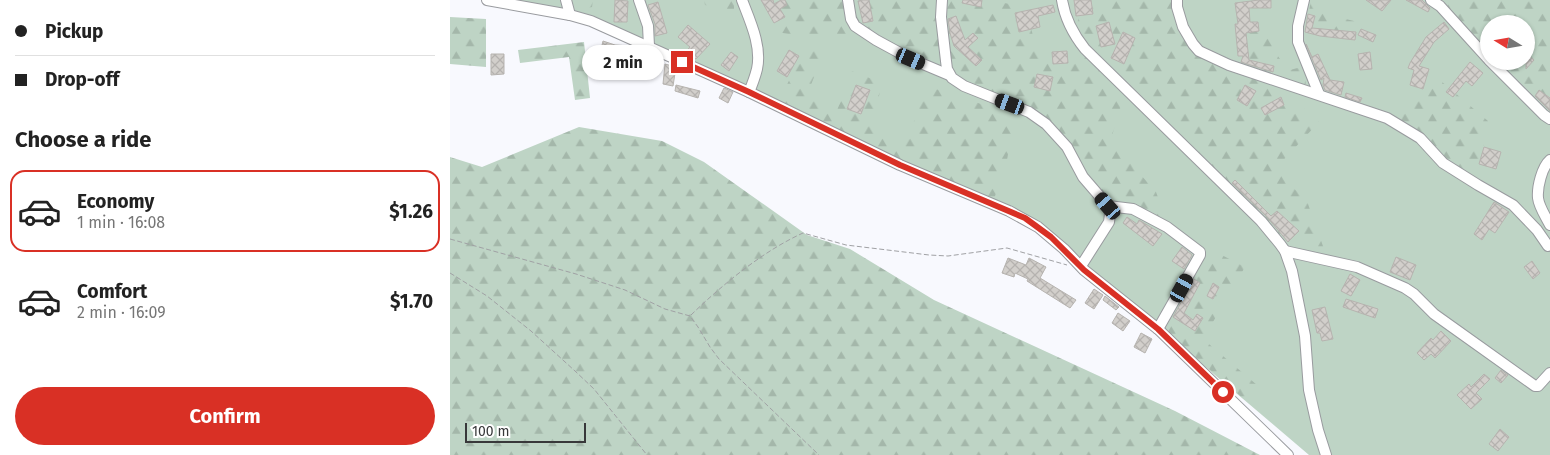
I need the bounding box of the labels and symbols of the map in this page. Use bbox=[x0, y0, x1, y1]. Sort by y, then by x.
north arrow bbox=[1480, 15, 1535, 70]
callout: 2 min bbox=[582, 44, 664, 80]
car bbox=[894, 46, 927, 72]
route end bbox=[671, 51, 693, 73]
car bbox=[993, 92, 1026, 116]
car bbox=[1092, 190, 1123, 222]
car bbox=[1168, 271, 1195, 305]
route start bbox=[1212, 381, 1234, 403]
scale bar bbox=[465, 420, 586, 443]

